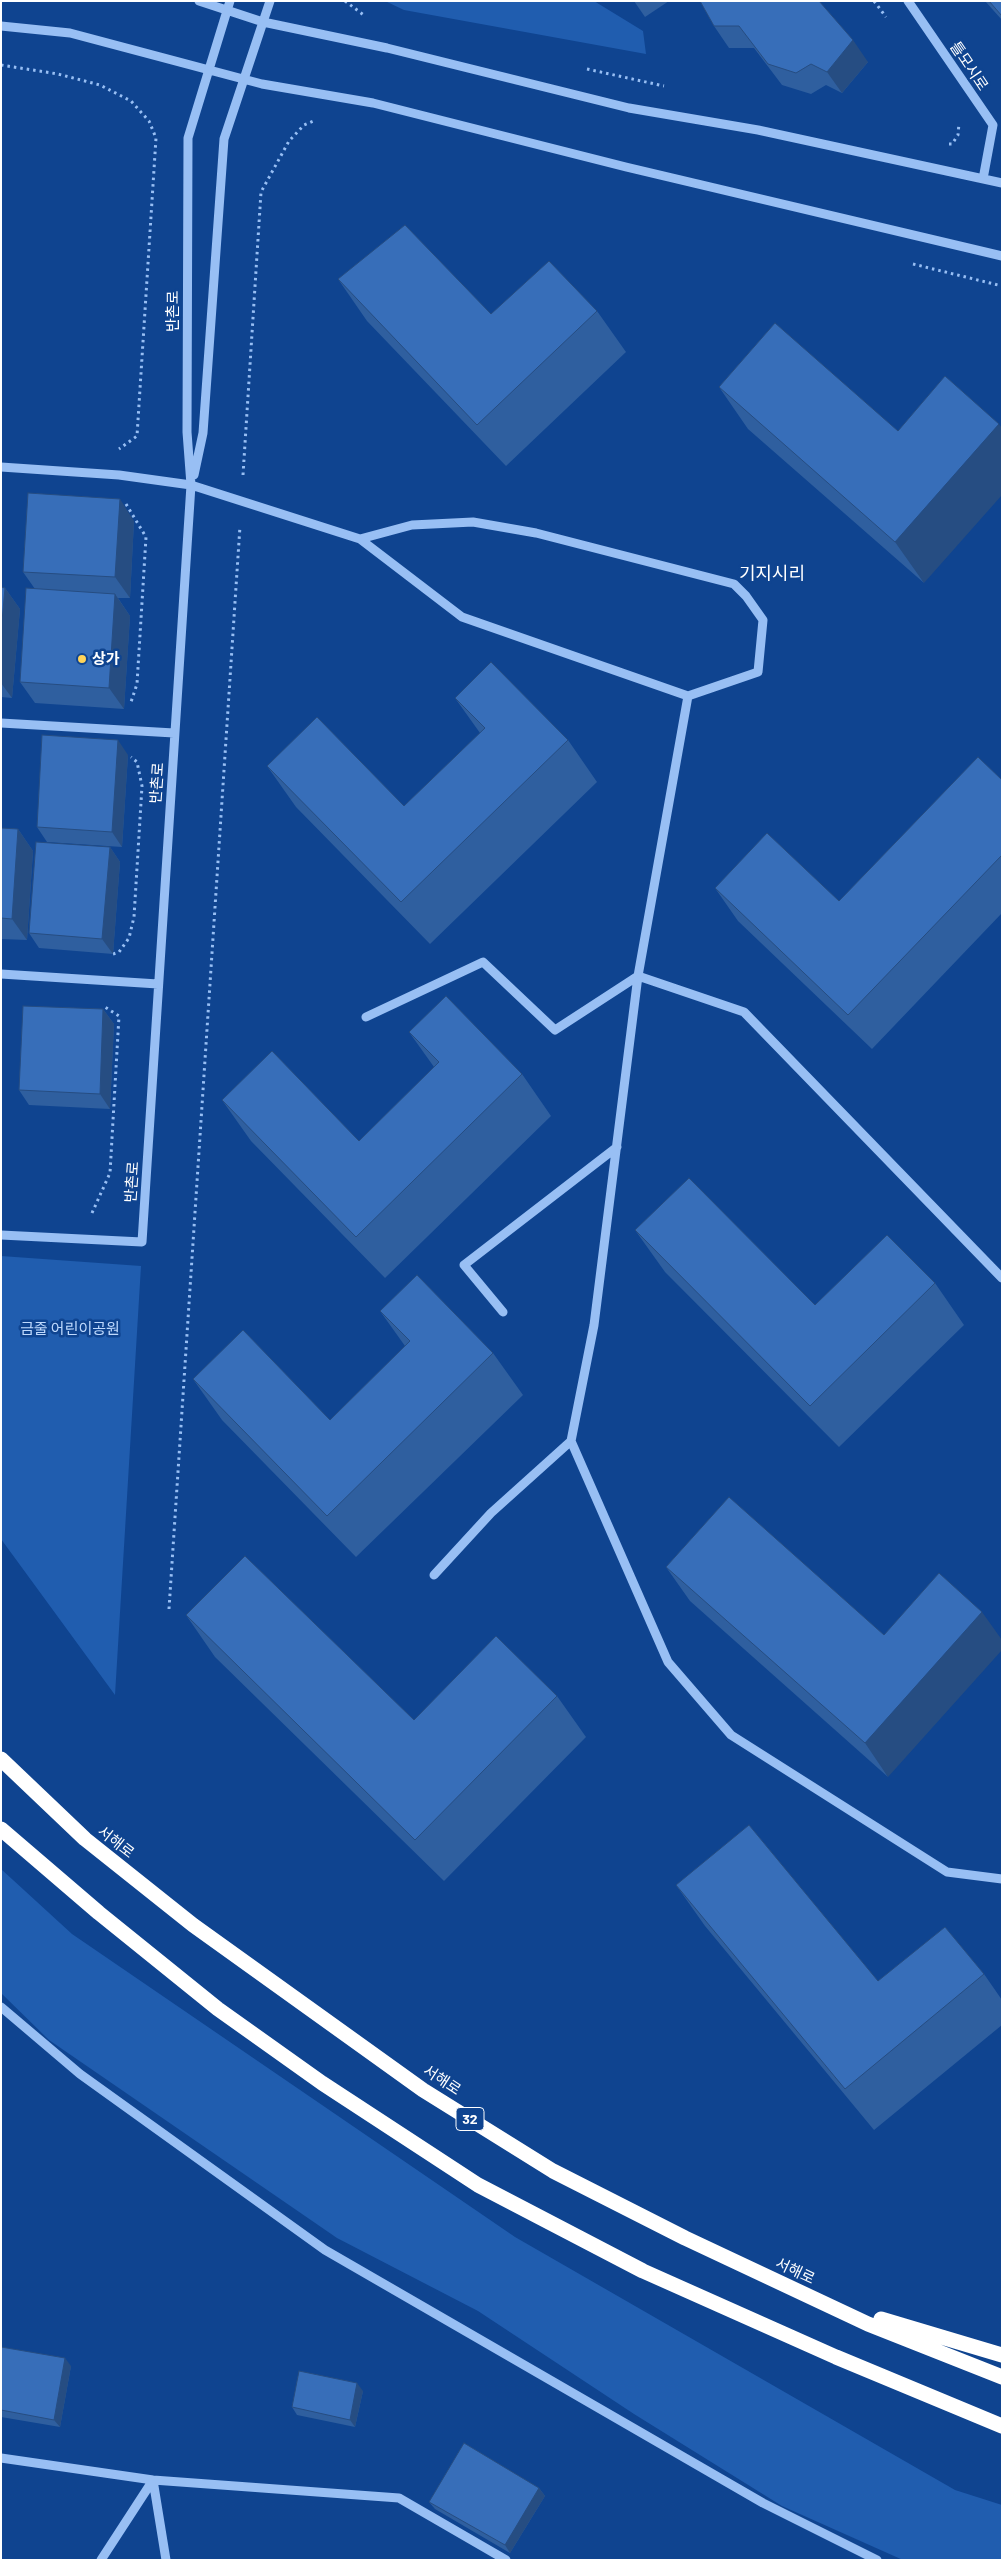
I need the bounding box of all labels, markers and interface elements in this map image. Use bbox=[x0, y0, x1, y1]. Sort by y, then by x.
street label: 틀모시로 bbox=[946, 38, 992, 94]
street label: 반촌로 bbox=[164, 290, 182, 332]
district label: 기지시리 bbox=[739, 563, 805, 585]
place label: 상가 bbox=[92, 650, 120, 668]
marker: 상가 bbox=[76, 653, 88, 665]
street label: 반촌로 bbox=[147, 762, 167, 804]
street label: 반촌로 bbox=[122, 1161, 142, 1203]
park label: 금줄 어린이공원 bbox=[20, 1320, 120, 1338]
street label: 서해로 bbox=[94, 1822, 138, 1862]
street label: 서해로 bbox=[420, 2061, 464, 2099]
road number: 32 bbox=[456, 2108, 484, 2130]
street label: 서해로 bbox=[772, 2254, 818, 2288]

